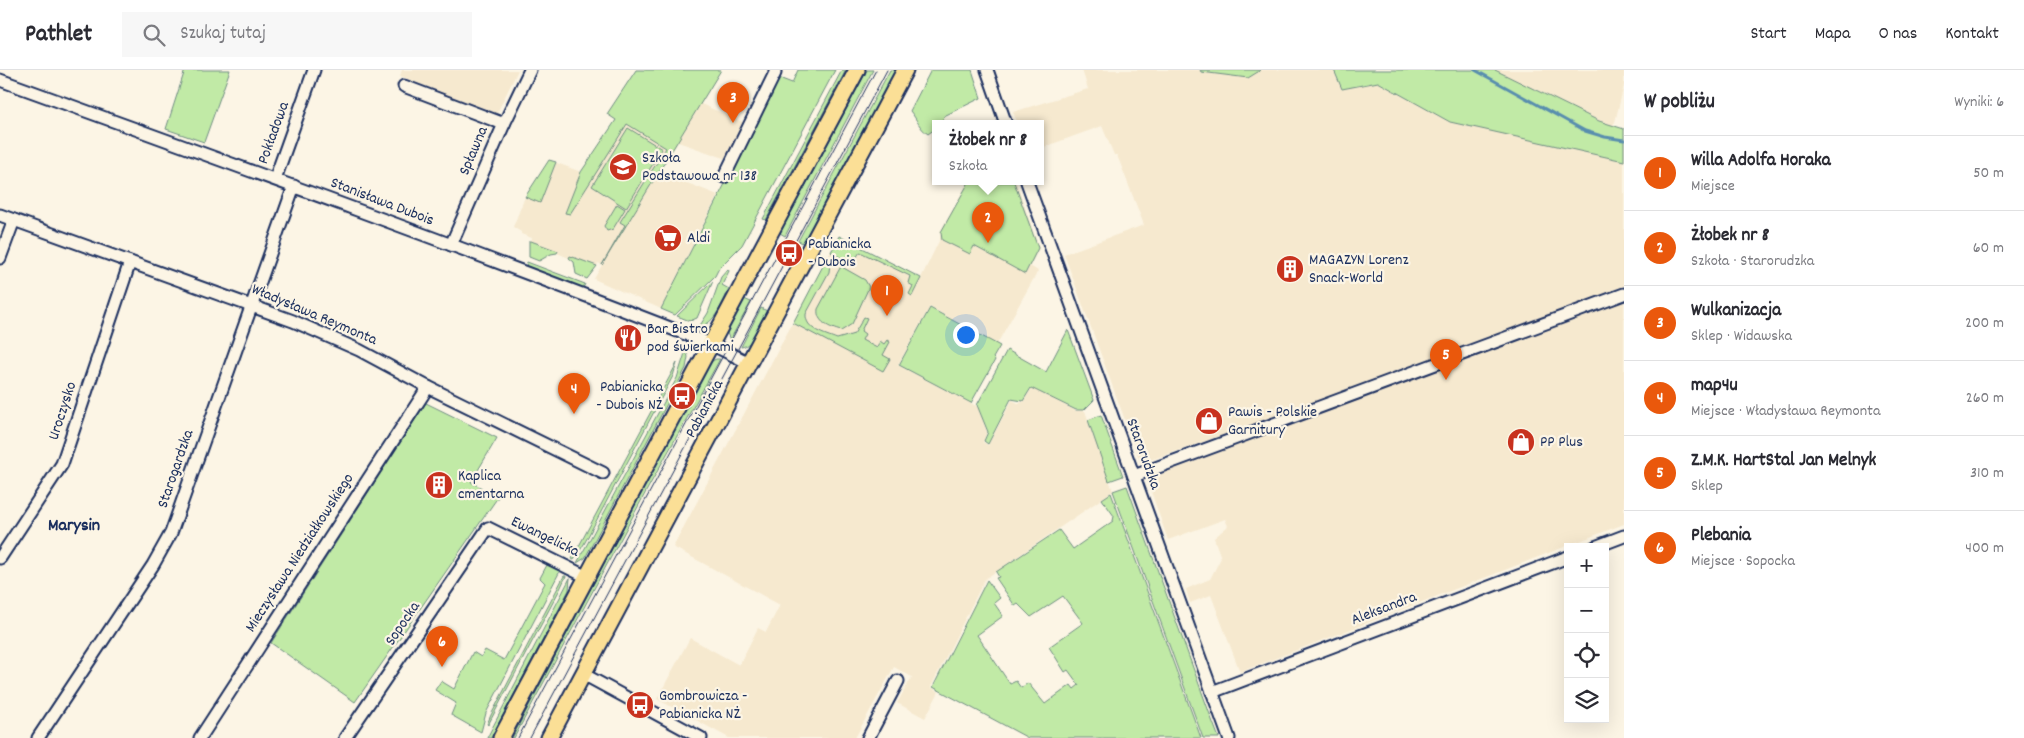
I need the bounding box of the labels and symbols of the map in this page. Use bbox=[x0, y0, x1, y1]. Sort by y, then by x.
pin: 3 bbox=[717, 82, 749, 123]
street label: Pokładowa bbox=[252, 98, 296, 167]
street label: Spławna bbox=[453, 122, 495, 179]
place label: Szkoła Podstawowa nr 138 bbox=[642, 147, 757, 188]
school or university icon: Szkoła Podstawowa nr 138 bbox=[608, 152, 638, 182]
street label: Stanisława Dubois bbox=[327, 172, 437, 232]
pin: 2 bbox=[972, 202, 1004, 243]
supermarket icon: Aldi bbox=[653, 223, 683, 253]
place label: Aldi bbox=[687, 227, 710, 250]
place label: Pabianicka - Dubois bbox=[808, 233, 871, 274]
bus stop icon: Pabianicka - Dubois bbox=[774, 238, 804, 268]
place label: MAGAZYN Lorenz Snack-World bbox=[1309, 249, 1409, 290]
building icon: MAGAZYN Lorenz Snack-World bbox=[1275, 254, 1305, 284]
pin: 1 bbox=[871, 275, 903, 316]
street label: Władysława Reymonta bbox=[248, 278, 381, 352]
place label: Bar Bistro pod świerkami bbox=[647, 318, 734, 359]
your location bbox=[953, 322, 979, 348]
restaurant icon: Bar Bistro pod świerkami bbox=[613, 323, 643, 353]
pin: 5 bbox=[1430, 339, 1462, 380]
pin: 4 bbox=[558, 373, 590, 414]
street label: Pabianicka bbox=[680, 375, 730, 442]
place label: Pabianicka - Dubois NŻ bbox=[596, 376, 664, 417]
street label: Uroczysko bbox=[43, 379, 83, 443]
bus stop icon: Pabianicka - Dubois NŻ bbox=[667, 381, 697, 411]
place label: Pawis - Polskie Garnitury bbox=[1228, 401, 1317, 442]
shop icon: Pawis - Polskie Garnitury bbox=[1194, 406, 1224, 436]
street label: Starorudzka bbox=[1120, 415, 1167, 493]
street label: Starogardzka bbox=[152, 426, 200, 511]
shop icon: PP Plus bbox=[1506, 427, 1536, 457]
place label: PP Plus bbox=[1540, 431, 1583, 454]
place label: Kaplica cmentarna bbox=[458, 465, 525, 506]
street label: Mieczysława Niedziałkowskiego bbox=[240, 469, 360, 637]
building icon: Kaplica cmentarna bbox=[424, 470, 454, 500]
street label: Ewangelicka bbox=[507, 510, 584, 564]
district label: Marysin bbox=[48, 514, 100, 539]
street label: Aleksandra bbox=[1348, 586, 1421, 632]
street label: Sopocka bbox=[380, 597, 427, 651]
pin: 6 bbox=[426, 626, 458, 667]
place label: Gombrowicza - Pabianicka NŻ bbox=[659, 685, 748, 726]
bus stop icon: Gombrowicza - Pabianicka NŻ bbox=[625, 690, 655, 720]

